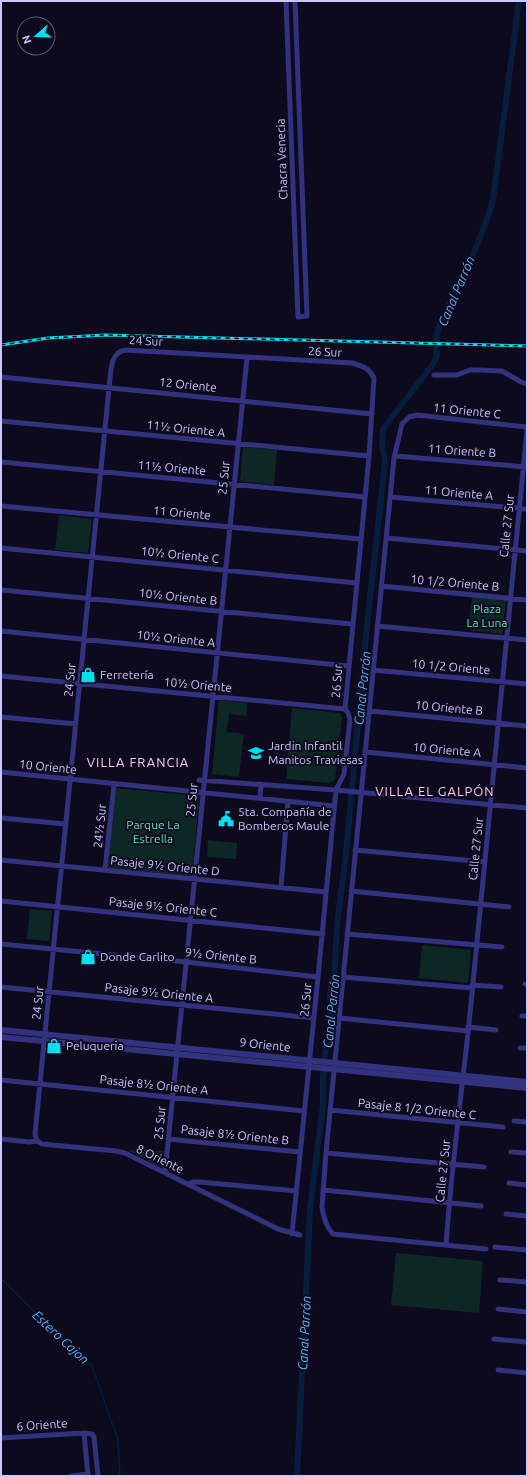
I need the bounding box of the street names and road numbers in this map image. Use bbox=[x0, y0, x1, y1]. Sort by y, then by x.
street label: Chacra Venecia bbox=[274, 118, 289, 200]
street label: 24 Sur bbox=[129, 333, 164, 348]
street label: 26 Sur bbox=[308, 344, 343, 359]
street label: 12 Oriente bbox=[159, 375, 218, 394]
street label: 11 Oriente C bbox=[433, 400, 502, 421]
street label: 11½ Oriente A bbox=[146, 418, 226, 439]
street label: 11 Oriente B bbox=[428, 442, 497, 459]
street label: 11½ Oriente bbox=[137, 458, 207, 477]
street label: 25 Sur bbox=[215, 460, 232, 496]
street label: 11 Oriente A bbox=[424, 483, 494, 502]
street label: Calle 27 Sur bbox=[497, 493, 516, 558]
street label: 11 Oriente bbox=[153, 504, 211, 521]
street label: 10½ Oriente C bbox=[140, 544, 220, 565]
street label: 10 1/2 Oriente B bbox=[410, 572, 500, 593]
street label: 10½ Oriente B bbox=[138, 586, 218, 607]
street label: 10½ Oriente A bbox=[136, 628, 216, 649]
street label: 10 1/2 Oriente bbox=[411, 657, 491, 676]
street label: 24 Sur bbox=[61, 662, 78, 698]
street label: 26 Sur bbox=[329, 663, 344, 698]
street label: 10½ Oriente bbox=[163, 675, 233, 694]
street label: 10 Oriente B bbox=[414, 698, 484, 717]
street label: 10 Oriente A bbox=[412, 740, 482, 759]
street label: 10 Oriente bbox=[19, 757, 78, 776]
street label: 25 Sur bbox=[183, 782, 200, 818]
street label: 24½ Sur bbox=[91, 803, 108, 849]
street label: Calle 27 Sur bbox=[466, 816, 485, 881]
street label: Pasaje 9½ Oriente D bbox=[110, 853, 220, 878]
street label: Pasaje 9½ Oriente C bbox=[108, 894, 218, 919]
street label: 9½ Oriente B bbox=[185, 945, 258, 966]
street label: Pasaje 9½ Oriente A bbox=[104, 980, 214, 1005]
street label: 26 Sur bbox=[297, 982, 314, 1018]
street label: 24 Sur bbox=[29, 985, 46, 1021]
street label: 9 Oriente bbox=[239, 1035, 291, 1054]
street label: Pasaje 8½ Oriente A bbox=[99, 1072, 209, 1097]
street label: Pasaje 8 1/2 Oriente C bbox=[357, 1096, 477, 1121]
street label: 25 Sur bbox=[151, 1105, 168, 1141]
street label: Pasaje 8½ Oriente B bbox=[180, 1122, 290, 1147]
street label: Calle 27 Sur bbox=[433, 1138, 452, 1203]
street label: 8 Oriente bbox=[134, 1142, 186, 1176]
street label: 6 Oriente bbox=[16, 1416, 68, 1433]

